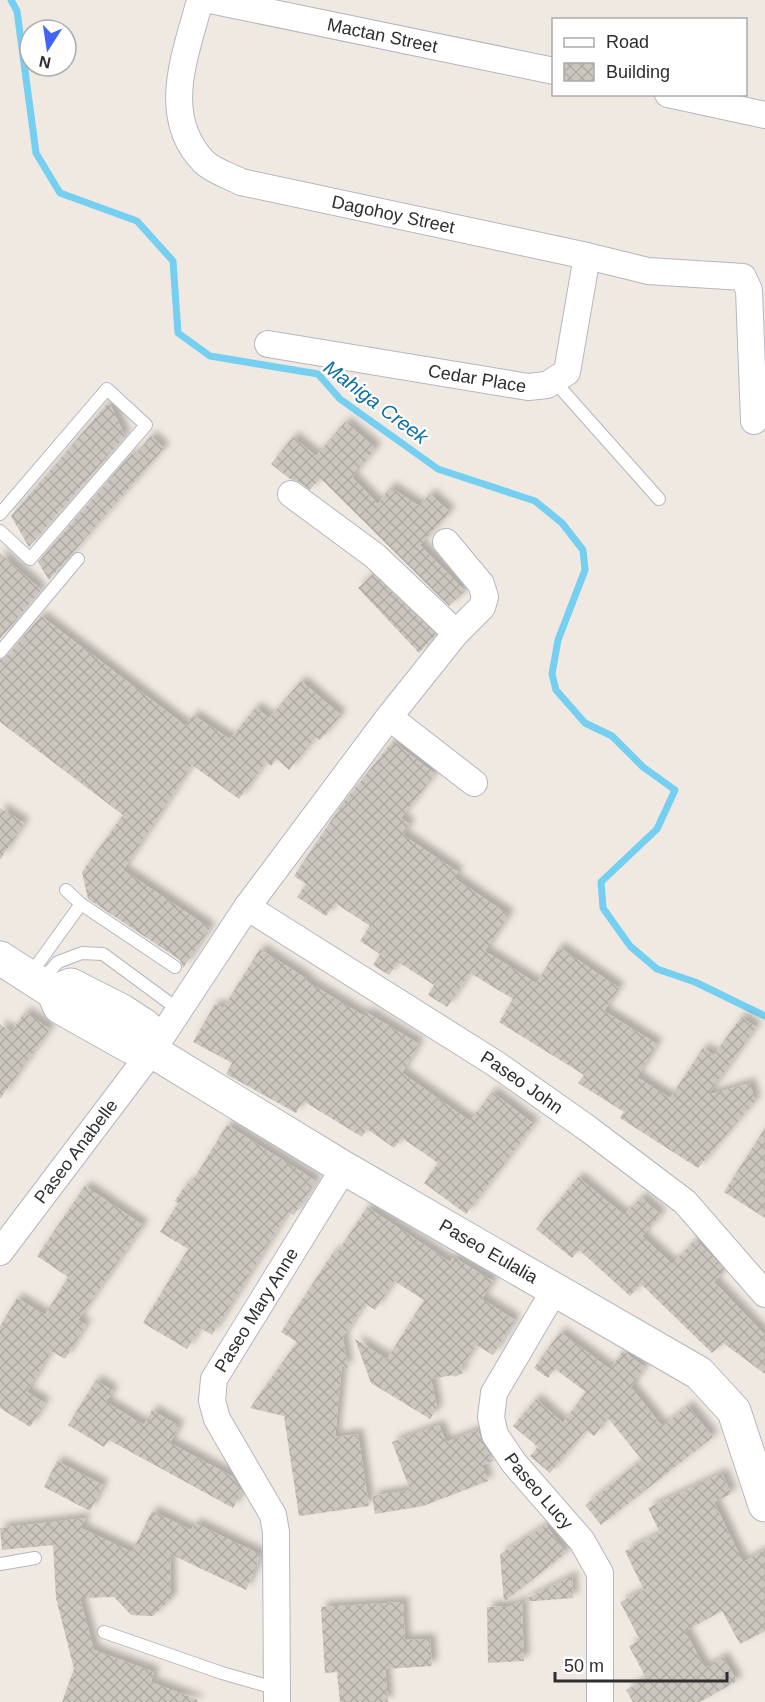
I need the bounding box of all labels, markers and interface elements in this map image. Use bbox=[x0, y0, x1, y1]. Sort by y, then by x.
street label: Mactan Street bbox=[325, 14, 439, 57]
north arrow bbox=[18, 18, 78, 78]
legend bbox=[552, 18, 747, 96]
text: Road bbox=[606, 32, 649, 52]
text: N bbox=[38, 53, 52, 72]
text: Building bbox=[606, 62, 670, 82]
street label: Dagohoy Street bbox=[330, 192, 457, 237]
water label: Mahiga Creek bbox=[320, 356, 433, 449]
street label: Cedar Place bbox=[427, 361, 528, 397]
street label: Paseo John bbox=[477, 1047, 567, 1118]
street label: Paseo Anabelle bbox=[30, 1096, 122, 1207]
street label: Paseo Eulalia bbox=[436, 1215, 542, 1288]
street label: Paseo Mary Anne bbox=[211, 1244, 302, 1376]
street label: Paseo Lucy bbox=[500, 1449, 577, 1533]
scale bar bbox=[555, 1645, 728, 1683]
text: 50 m bbox=[564, 1656, 604, 1676]

